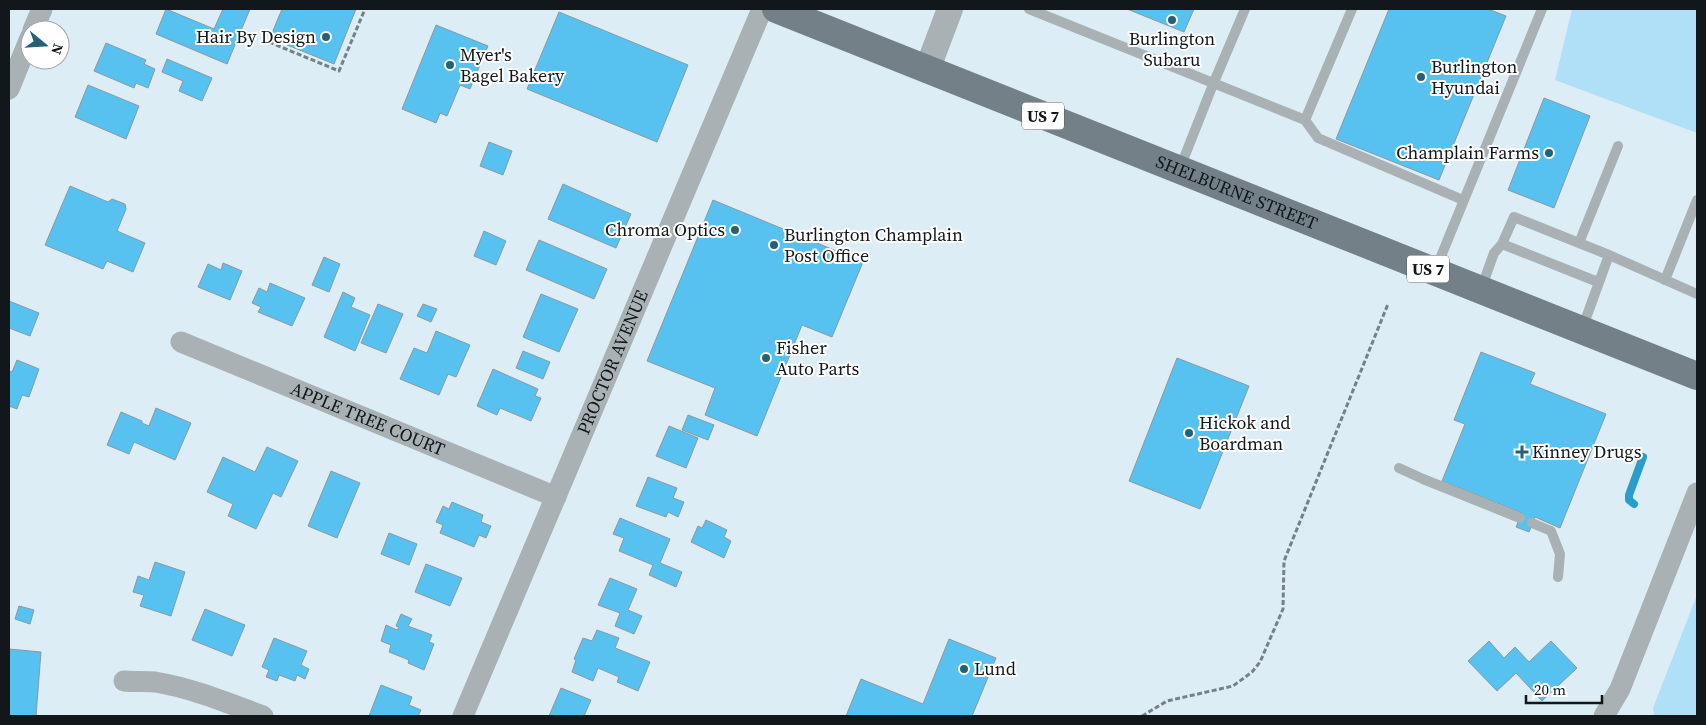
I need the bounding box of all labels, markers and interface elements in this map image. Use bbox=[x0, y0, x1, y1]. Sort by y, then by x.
marker: Burlington Subaru bbox=[1166, 14, 1178, 26]
north arrow bbox=[20, 20, 70, 70]
place label: Hair By Design bbox=[196, 24, 316, 49]
place label: Burlington Subaru bbox=[1129, 26, 1215, 72]
marker: Hair By Design bbox=[320, 31, 332, 43]
text: N bbox=[46, 41, 68, 57]
place label: Myer's Bagel Bakery bbox=[460, 42, 565, 88]
place label: Burlington Hyundai bbox=[1431, 54, 1518, 100]
marker: Myer's Bagel Bakery bbox=[444, 59, 456, 71]
marker: Burlington Hyundai bbox=[1415, 71, 1427, 83]
road number: US 7 bbox=[1022, 102, 1064, 130]
place label: Champlain Farms bbox=[1396, 140, 1539, 165]
marker: Champlain Farms bbox=[1543, 147, 1555, 159]
street label: SHELBURNE STREET bbox=[1152, 149, 1322, 236]
place label: Chroma Optics bbox=[605, 217, 725, 242]
place label: Burlington Champlain Post Office bbox=[784, 222, 963, 268]
marker: Chroma Optics bbox=[729, 224, 741, 236]
marker: Burlington Champlain Post Office bbox=[768, 239, 780, 251]
road number: US 7 bbox=[1407, 255, 1449, 282]
street label: PROCTOR AVENUE bbox=[571, 286, 654, 438]
place label: Fisher Auto Parts bbox=[776, 335, 859, 381]
marker: Fisher Auto Parts bbox=[760, 352, 772, 364]
street label: APPLE TREE COURT bbox=[287, 376, 449, 462]
place label: Hickok and Boardman bbox=[1199, 410, 1291, 456]
marker: Hickok and Boardman bbox=[1183, 427, 1195, 439]
place label: Kinney Drugs bbox=[1532, 439, 1642, 464]
marker: Kinney Drugs bbox=[1516, 446, 1528, 458]
place label: Lund bbox=[974, 656, 1016, 681]
marker: Lund bbox=[958, 663, 970, 675]
scale bar bbox=[1526, 672, 1602, 704]
text: 20 m bbox=[1534, 679, 1566, 700]

